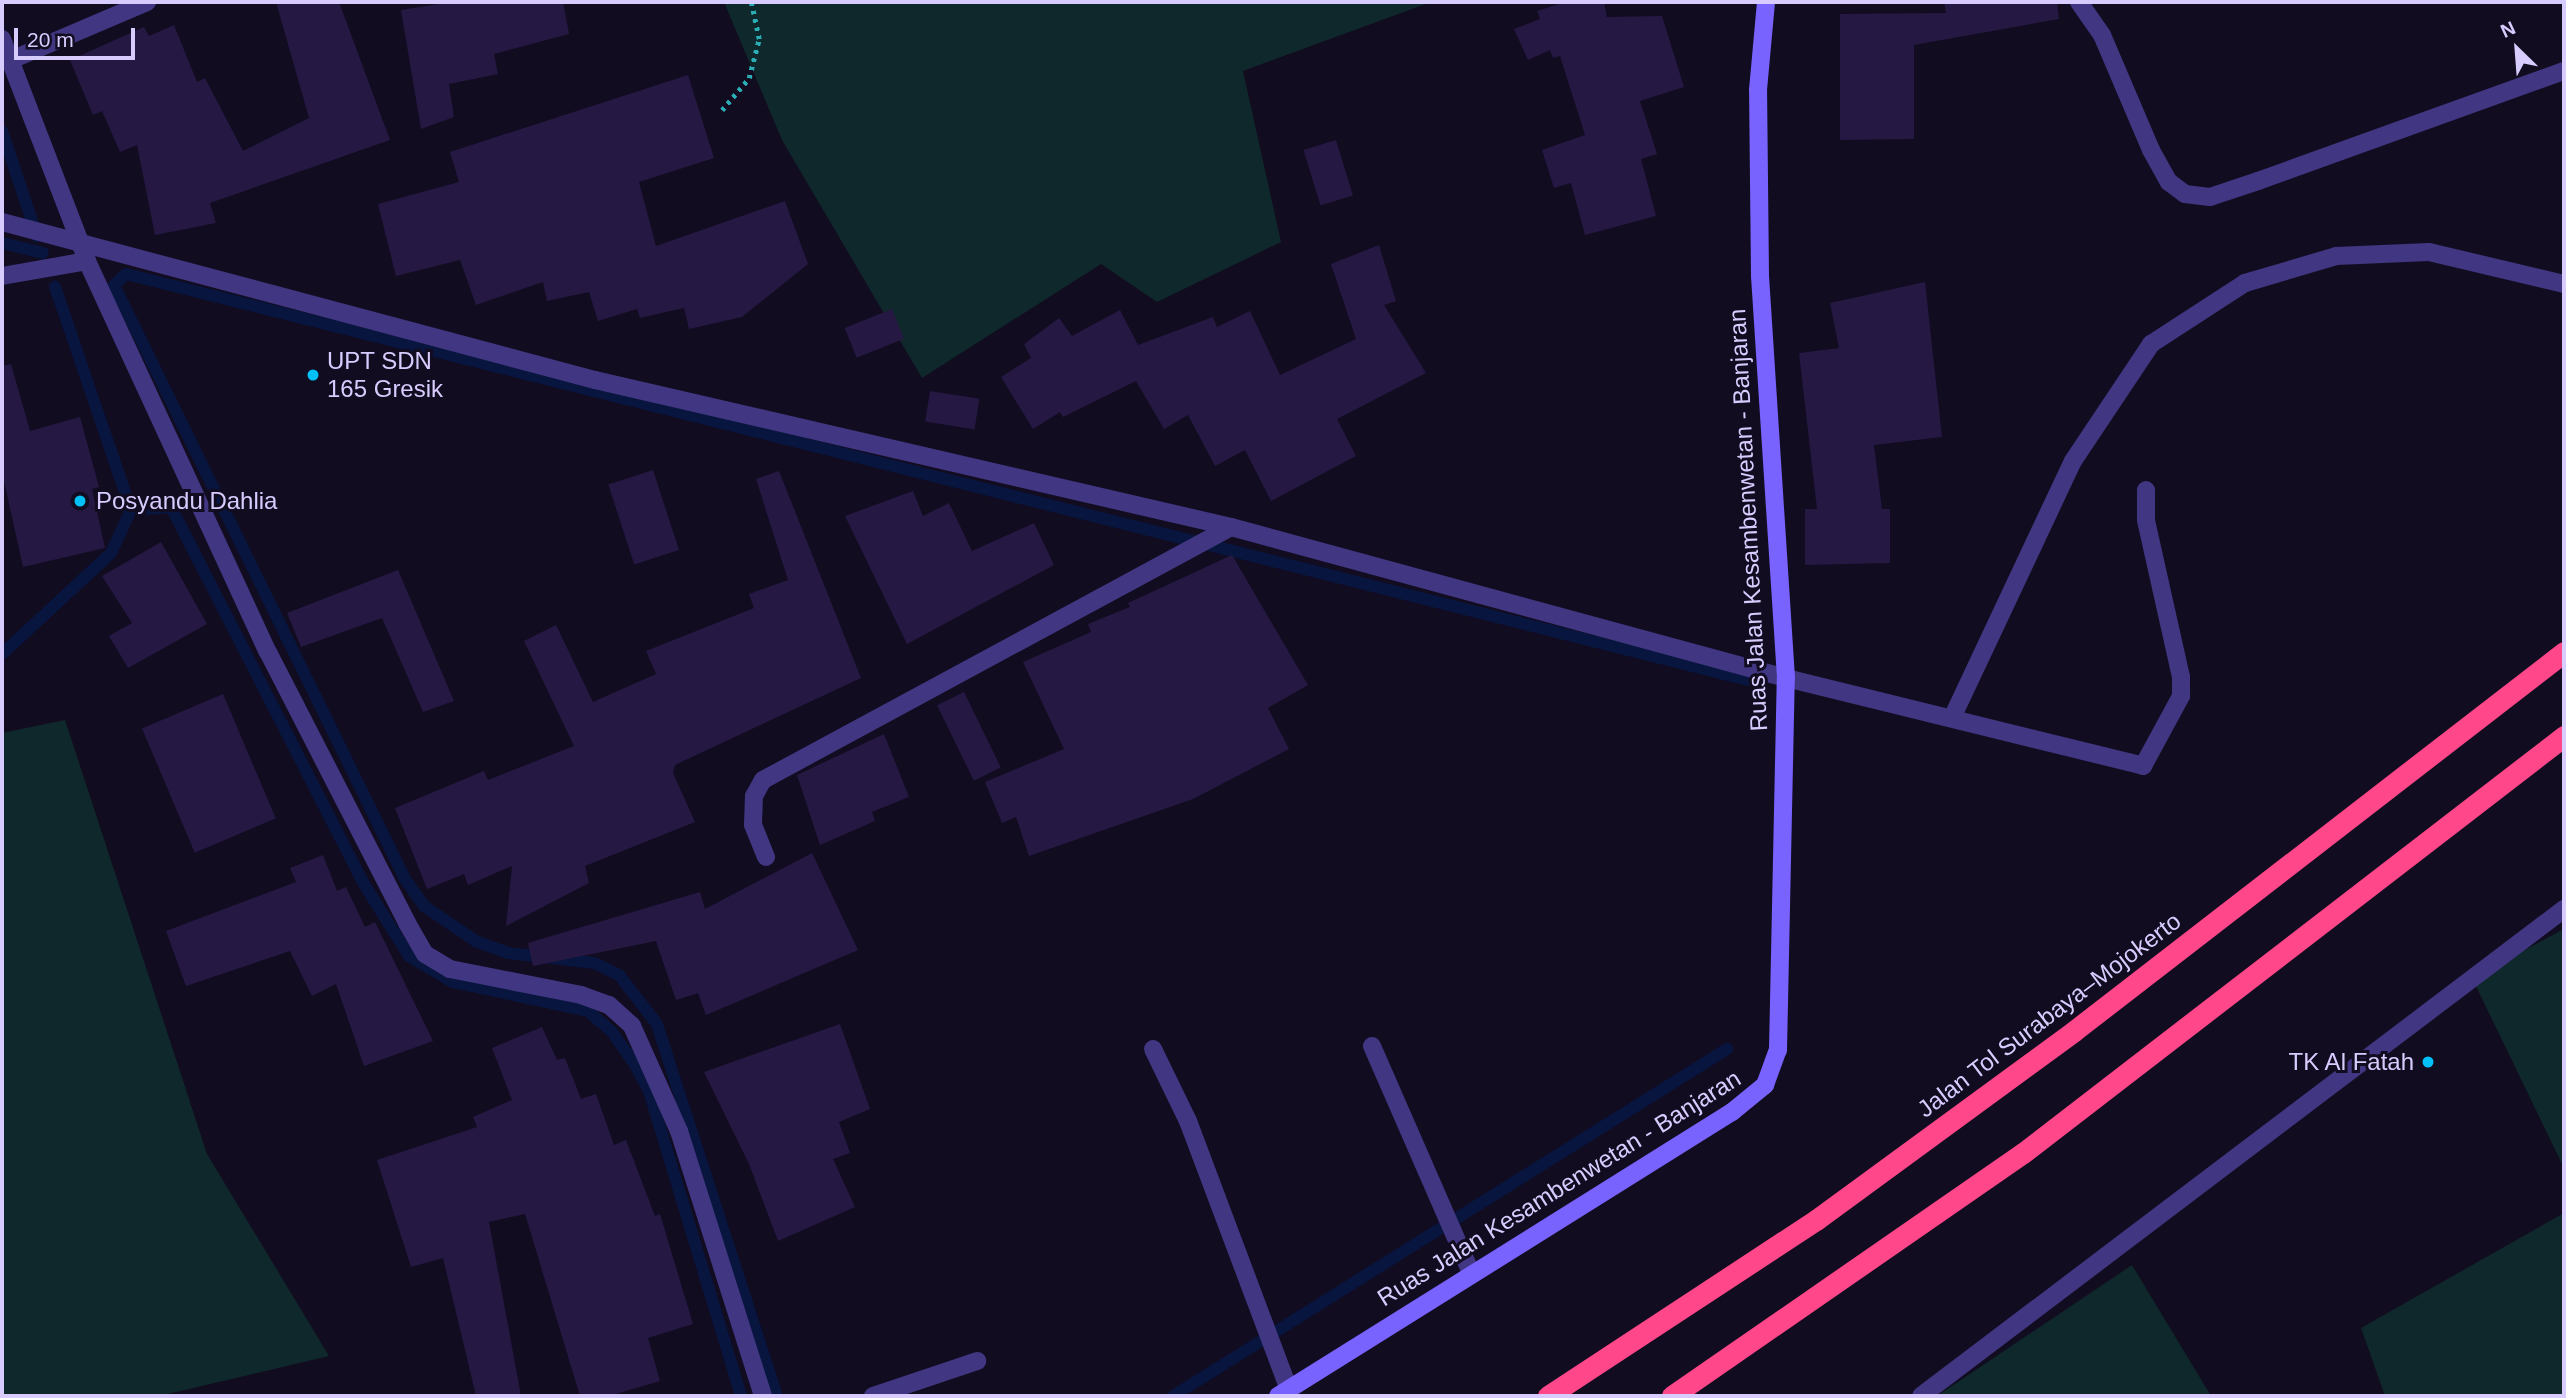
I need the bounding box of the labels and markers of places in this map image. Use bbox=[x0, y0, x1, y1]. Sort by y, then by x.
place label: UPT SDN 165 Gresik bbox=[327, 347, 443, 403]
marker: UPT SDN 165 Gresik bbox=[305, 367, 321, 383]
place label: Posyandu Dahlia bbox=[96, 487, 277, 515]
marker: Posyandu Dahlia bbox=[70, 491, 90, 511]
place label: TK Al Fatah bbox=[2287, 1048, 2414, 1076]
marker: TK Al Fatah bbox=[2420, 1054, 2436, 1070]

